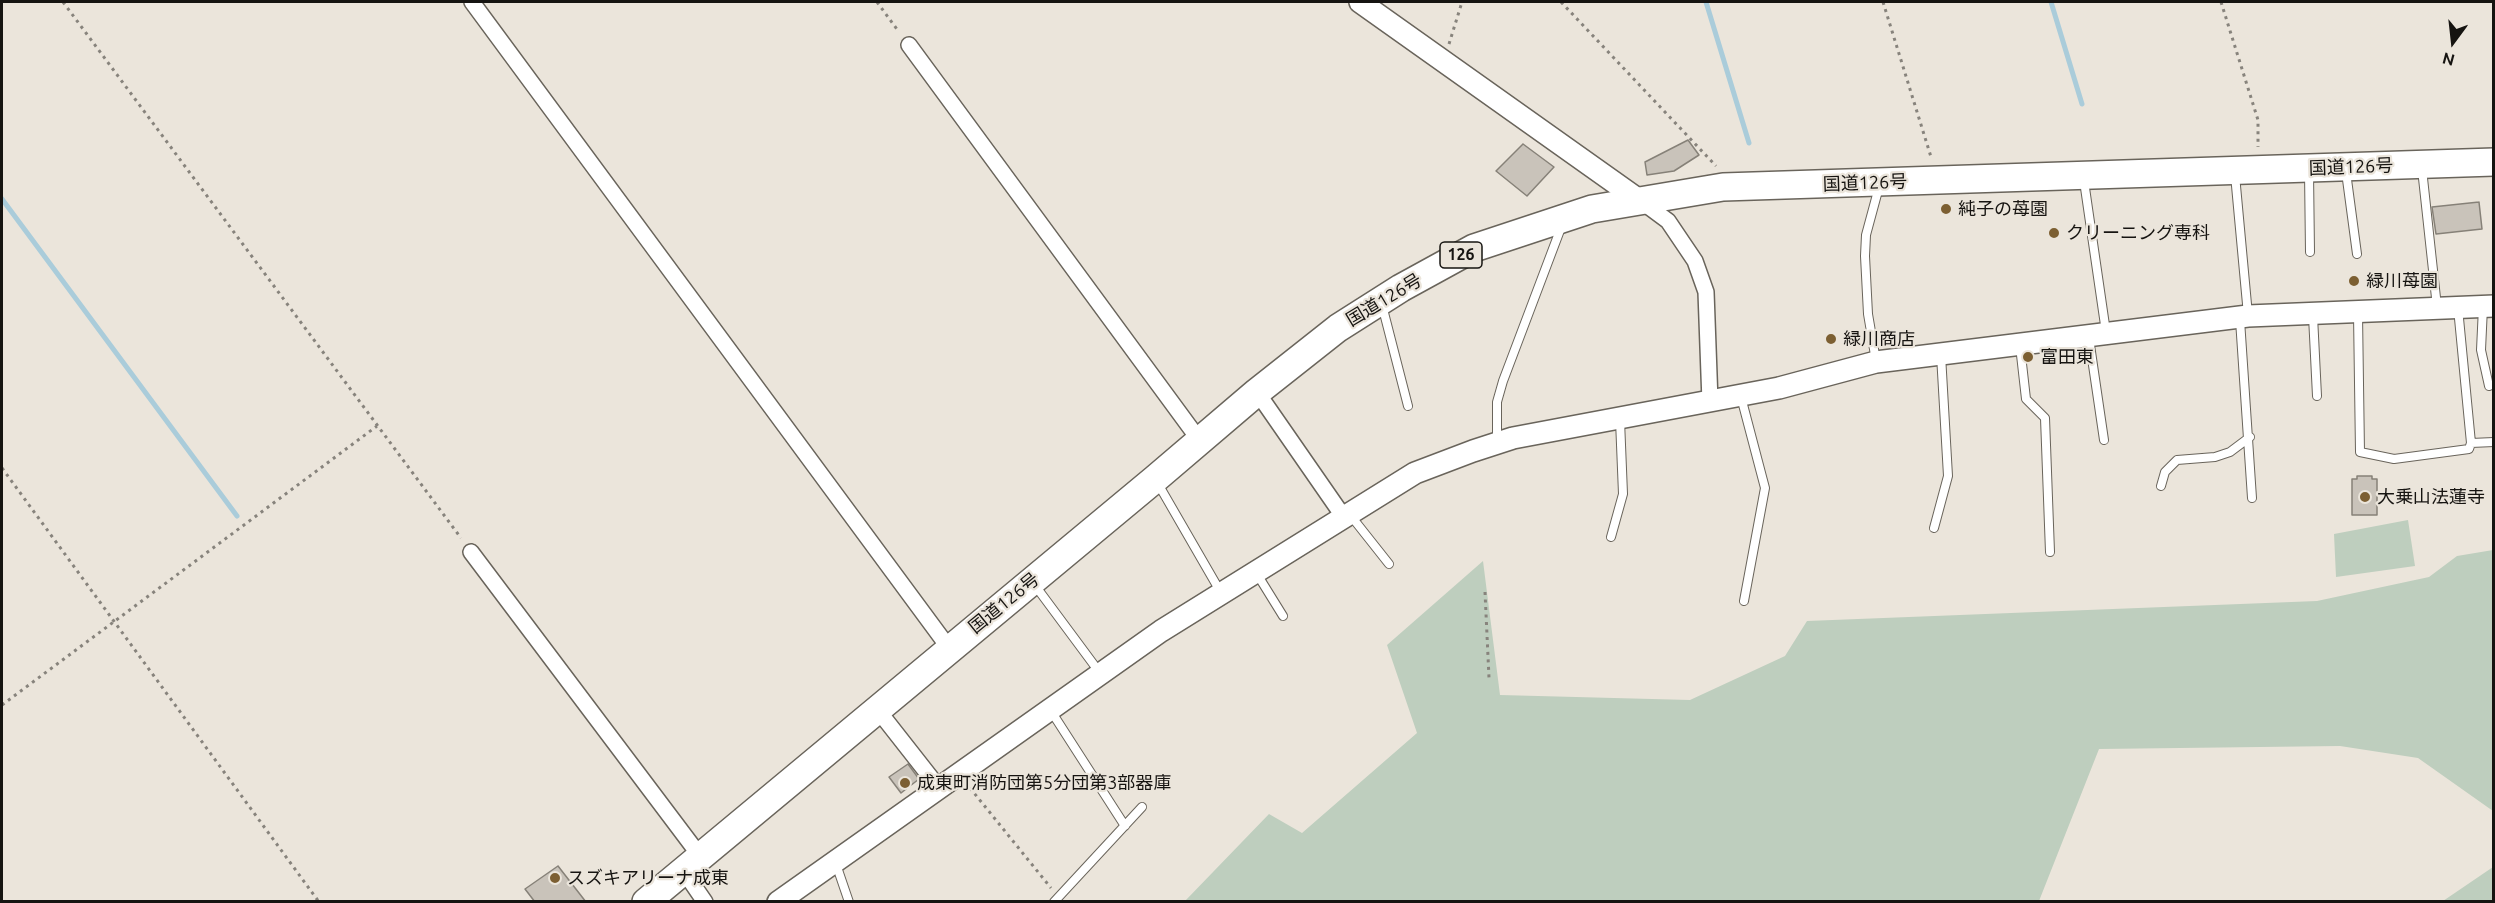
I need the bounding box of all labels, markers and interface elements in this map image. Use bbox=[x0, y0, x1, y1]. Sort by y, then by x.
north arrow bbox=[2423, 12, 2483, 72]
text: N bbox=[2440, 49, 2456, 70]
street label: 国道126号 bbox=[2308, 155, 2394, 179]
street label: 国道126号 bbox=[1822, 171, 1908, 195]
place label: 純子の苺園 bbox=[1958, 198, 2048, 220]
marker: 純子の苺園 bbox=[1939, 202, 1953, 216]
place label: クリーニング専科 bbox=[2066, 222, 2210, 244]
marker: クリーニング専科 bbox=[2047, 226, 2061, 240]
road number: 126 bbox=[1440, 242, 1482, 268]
street label: 国道126号 bbox=[1342, 269, 1426, 331]
place label: 緑川苺園 bbox=[2366, 270, 2438, 292]
marker: 緑川苺園 bbox=[2347, 274, 2361, 288]
place label: 緑川商店 bbox=[1843, 328, 1915, 350]
marker: 緑川商店 bbox=[1824, 332, 1838, 346]
place label: 富田東 bbox=[2040, 346, 2094, 368]
marker: 富田東 bbox=[2021, 350, 2035, 364]
place label: 大乗山法蓮寺 bbox=[2377, 486, 2485, 508]
marker: 大乗山法蓮寺 bbox=[2358, 490, 2372, 504]
street label: 国道126号 bbox=[964, 568, 1044, 638]
place label: 成東町消防団第5分団第3部器庫 bbox=[917, 772, 1171, 794]
marker: 成東町消防団第5分団第3部器庫 bbox=[898, 776, 912, 790]
place label: スズキアリーナ成東 bbox=[567, 867, 729, 889]
marker: スズキアリーナ成東 bbox=[548, 871, 562, 885]

